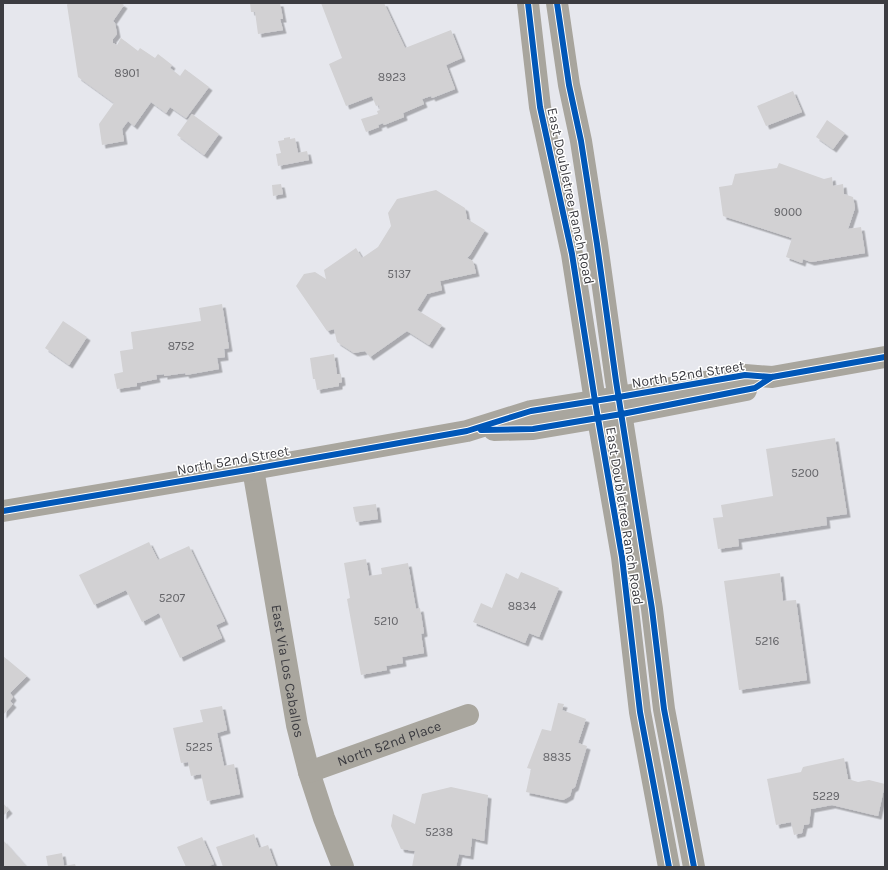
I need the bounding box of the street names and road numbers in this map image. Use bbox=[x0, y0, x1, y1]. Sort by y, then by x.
street label: East Doubletree Ranch Road bbox=[543, 106, 598, 286]
street label: North 52nd Street bbox=[631, 357, 746, 392]
street label: East Doubletree Ranch Road bbox=[602, 426, 647, 606]
street label: North 52nd Street bbox=[176, 442, 291, 479]
street label: East Via Los Caballos bbox=[267, 603, 308, 739]
street label: North 52nd Place bbox=[335, 717, 443, 770]

